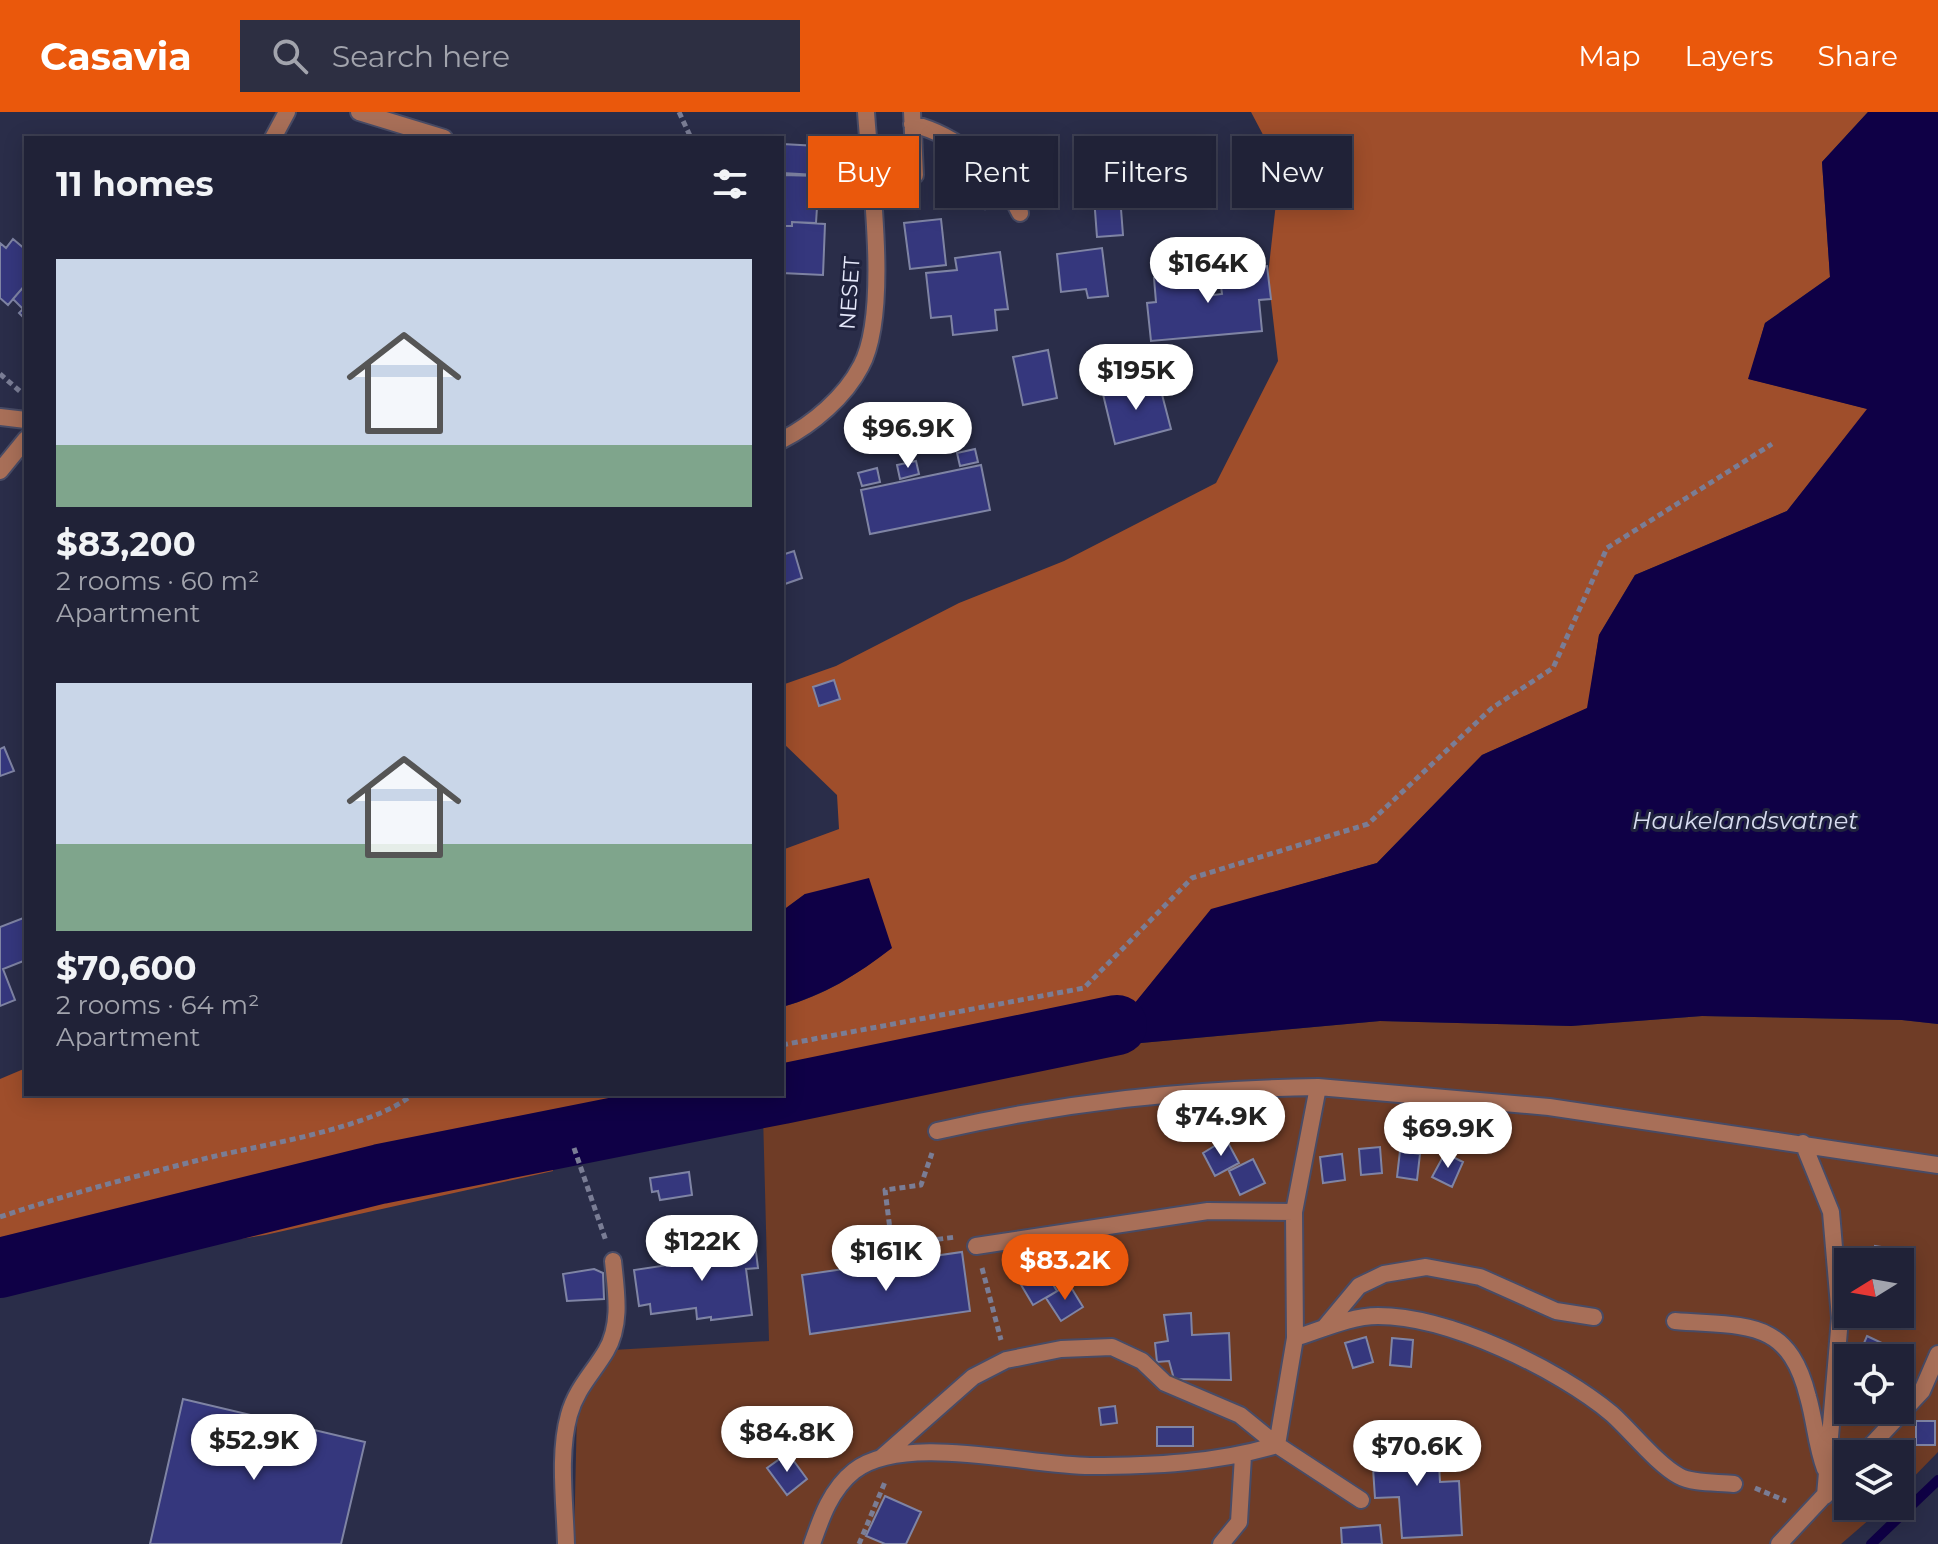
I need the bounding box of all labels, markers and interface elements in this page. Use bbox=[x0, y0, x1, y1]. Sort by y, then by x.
search box bbox=[240, 20, 800, 92]
text: Casavia bbox=[40, 33, 192, 80]
icon: search bbox=[268, 34, 312, 78]
text: Search here bbox=[332, 38, 510, 75]
text: Map bbox=[1578, 39, 1641, 73]
text: Layers bbox=[1685, 39, 1774, 73]
text: Share bbox=[1818, 39, 1898, 73]
chip: Buy bbox=[808, 136, 919, 208]
chip: Rent bbox=[935, 136, 1058, 208]
chip: Filters bbox=[1074, 136, 1216, 208]
chip: New bbox=[1232, 136, 1352, 208]
icon: filters bbox=[708, 162, 752, 206]
text: 11 homes bbox=[56, 163, 214, 205]
pin: $164K bbox=[1152, 237, 1264, 305]
text: $164K bbox=[1168, 247, 1248, 279]
street label: NESET bbox=[833, 255, 866, 331]
icon: home bbox=[332, 311, 476, 455]
pin: $195K bbox=[1080, 344, 1192, 412]
text: $195K bbox=[1097, 354, 1175, 386]
pin: $96.9K bbox=[843, 402, 973, 470]
text: $96.9K bbox=[862, 412, 954, 444]
text: $83,200 bbox=[56, 523, 196, 565]
text: 2 rooms · 60 m² bbox=[56, 565, 259, 597]
text: Apartment bbox=[56, 597, 200, 629]
icon: home bbox=[332, 735, 476, 879]
water label: Haukelandsvatnet bbox=[1632, 806, 1858, 835]
text: $70,600 bbox=[56, 947, 197, 989]
text: 2 rooms · 64 m² bbox=[56, 989, 259, 1021]
text: Apartment bbox=[56, 1021, 200, 1053]
pin: $74.9K bbox=[1156, 1090, 1286, 1158]
text: $74.9K bbox=[1175, 1100, 1267, 1132]
pin: $69.9K bbox=[1383, 1102, 1513, 1170]
text: $69.9K bbox=[1402, 1112, 1494, 1144]
pin: $122K bbox=[646, 1215, 758, 1283]
text: $122K bbox=[664, 1225, 740, 1257]
pin: $161K bbox=[830, 1225, 942, 1293]
pin: $83.2K bbox=[1000, 1234, 1130, 1302]
text: $161K bbox=[850, 1235, 922, 1267]
text: $83.2K bbox=[1020, 1244, 1110, 1276]
north arrow bbox=[1834, 1248, 1914, 1328]
map controls bbox=[1834, 1248, 1914, 1520]
button: locate bbox=[1834, 1344, 1914, 1424]
pin: $84.8K bbox=[722, 1406, 852, 1474]
pin: $52.9K bbox=[189, 1414, 319, 1482]
text: $84.8K bbox=[739, 1416, 835, 1448]
pin: $70.6K bbox=[1352, 1420, 1482, 1488]
text: $52.9K bbox=[209, 1424, 299, 1456]
text: $70.6K bbox=[1371, 1430, 1463, 1462]
button: layers bbox=[1834, 1440, 1914, 1520]

